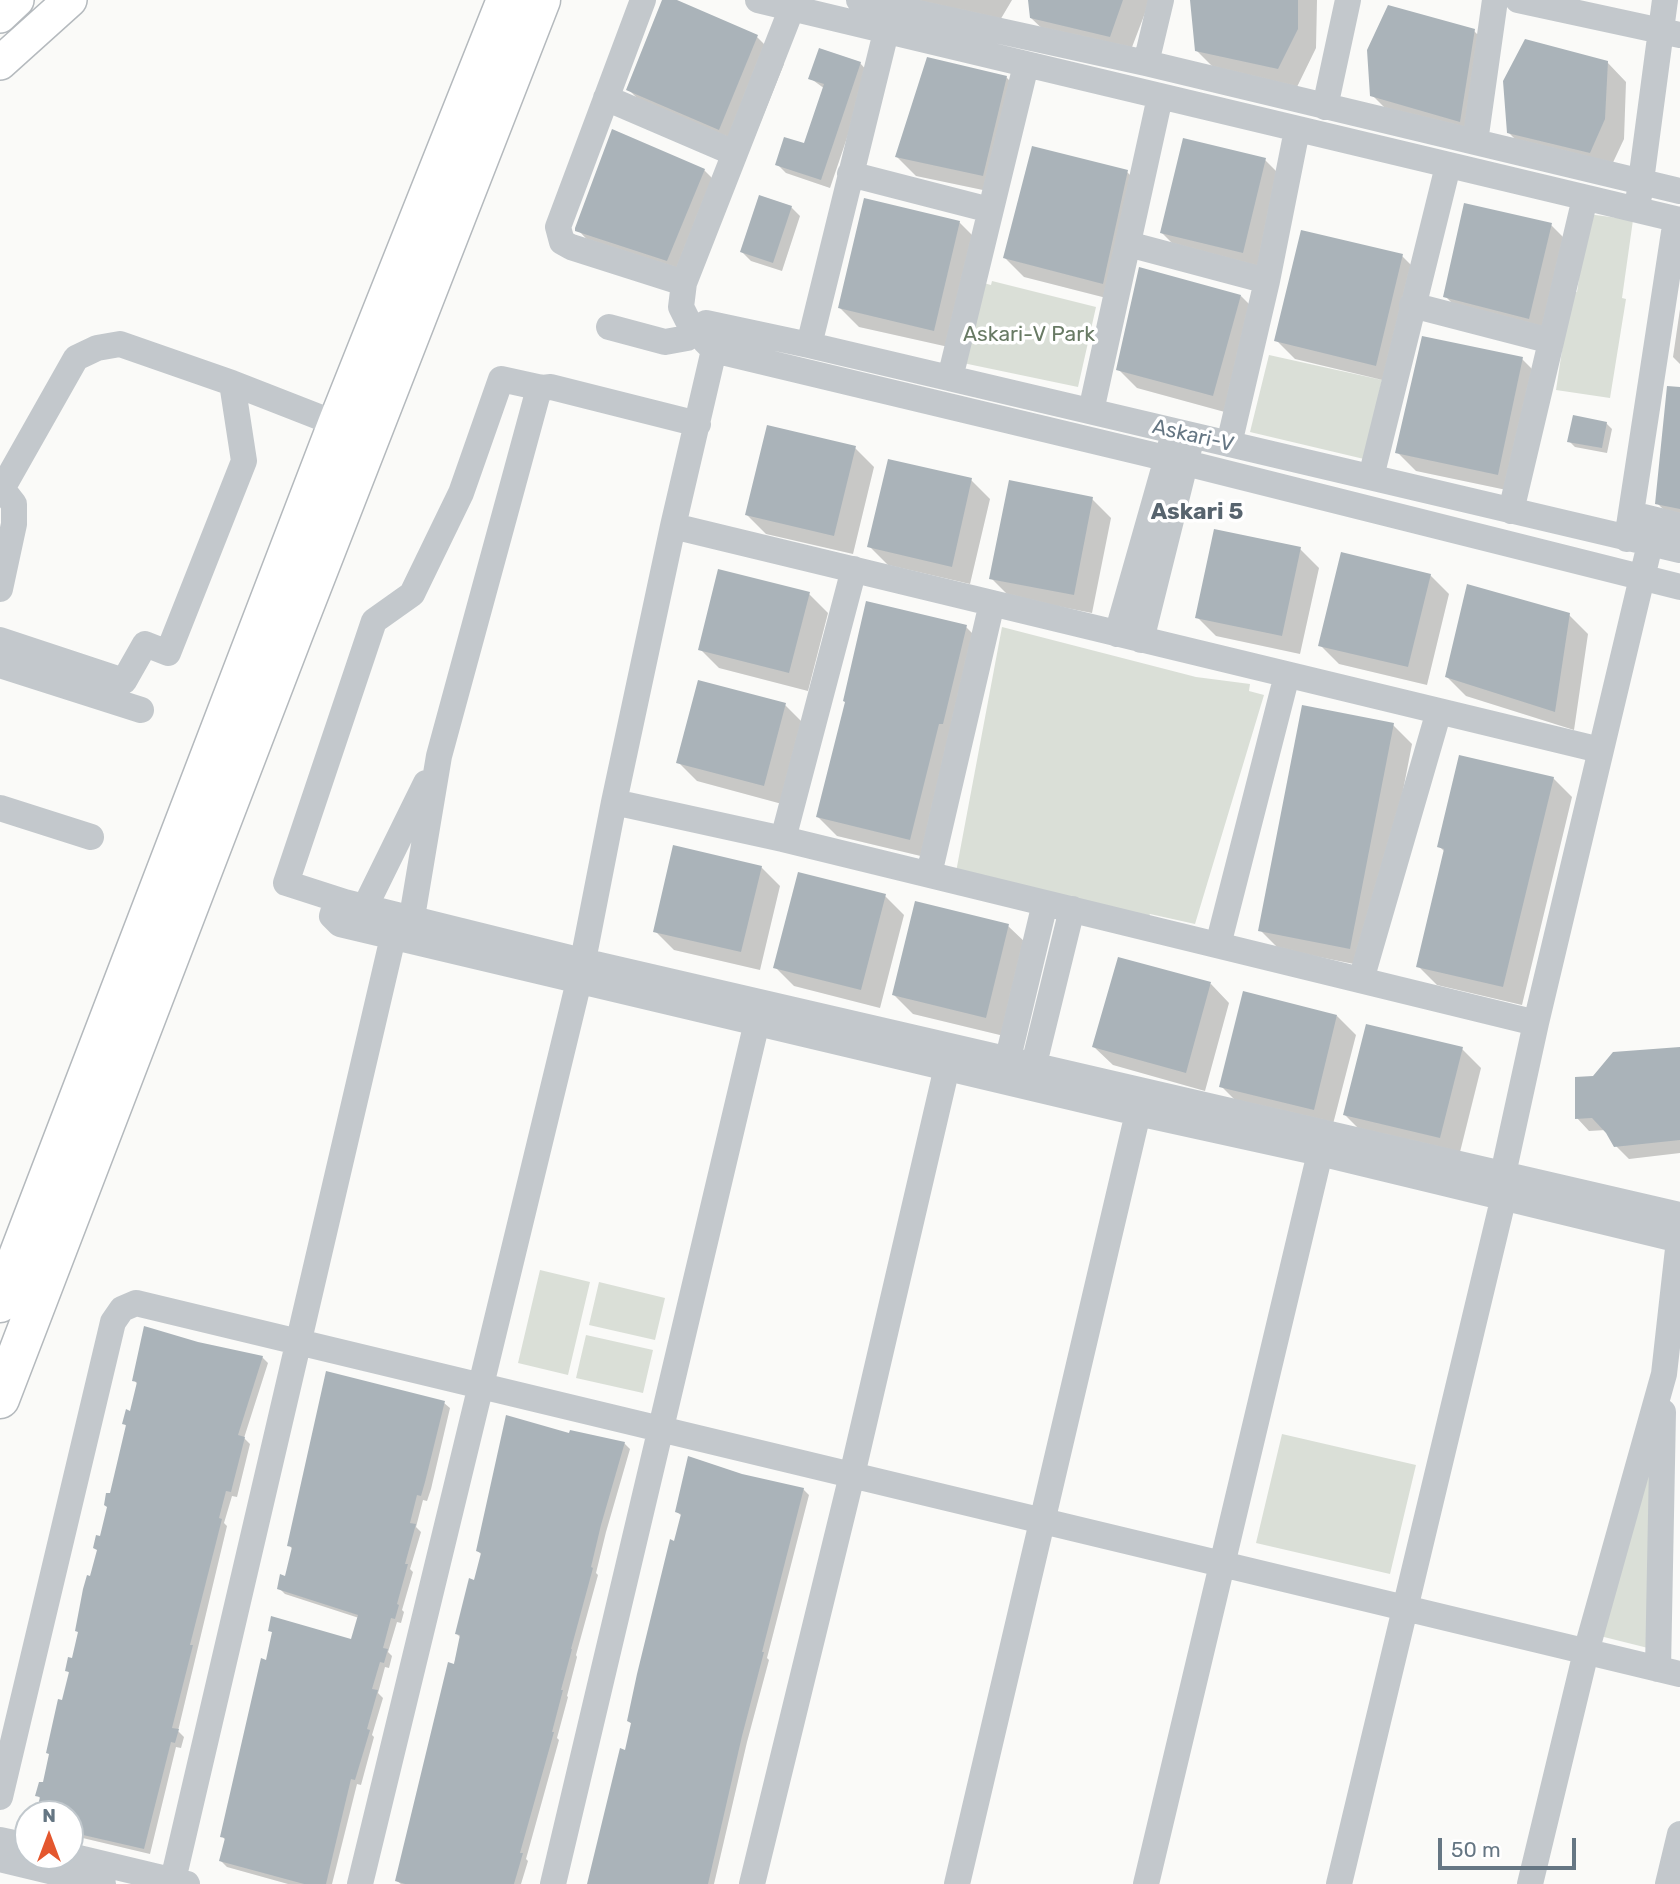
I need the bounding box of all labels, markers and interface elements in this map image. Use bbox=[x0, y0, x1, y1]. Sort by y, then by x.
park label: Askari-V Park bbox=[963, 322, 1095, 348]
street label: Askari-V bbox=[1150, 414, 1236, 458]
district label: Askari 5 bbox=[1151, 498, 1243, 526]
north arrow bbox=[14, 1800, 84, 1870]
text: N bbox=[42, 1804, 56, 1827]
scale bar bbox=[1442, 1825, 1580, 1869]
text: 50 m bbox=[1451, 1837, 1501, 1862]

